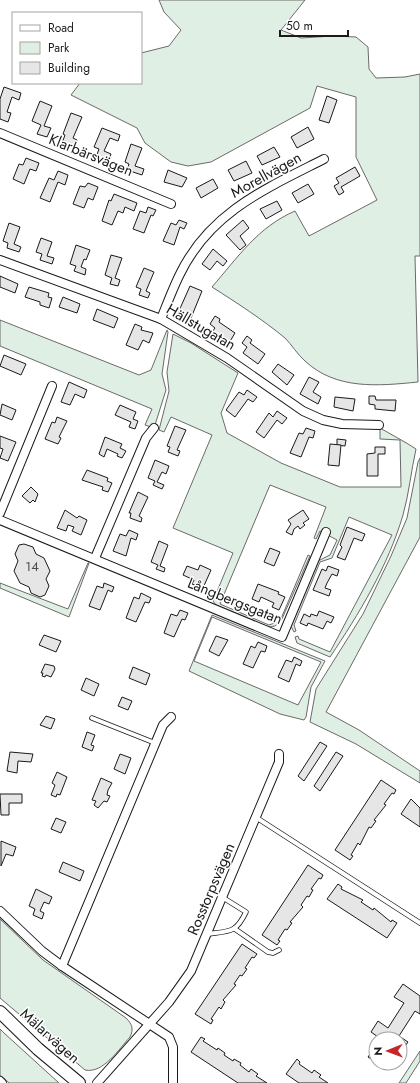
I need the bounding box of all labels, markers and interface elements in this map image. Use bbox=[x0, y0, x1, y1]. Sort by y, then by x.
legend bbox=[12, 12, 142, 84]
scale bar bbox=[280, 12, 348, 38]
text: 50 m bbox=[286, 17, 313, 35]
text: Road bbox=[48, 19, 74, 37]
text: Park bbox=[48, 39, 70, 57]
text: Building bbox=[48, 59, 90, 77]
street label: Klarbärsvägen bbox=[45, 128, 137, 182]
street label: Morellvägen bbox=[227, 146, 305, 204]
street label: Hällstugatan bbox=[162, 298, 240, 356]
house number: 14 bbox=[25, 557, 39, 576]
street label: Långbergsgatan bbox=[184, 572, 286, 630]
street label: Rosstorpsvägen bbox=[182, 840, 240, 938]
street label: Mälarvägen bbox=[15, 1003, 85, 1069]
north arrow bbox=[368, 1031, 408, 1071]
text: N bbox=[370, 1047, 386, 1056]

